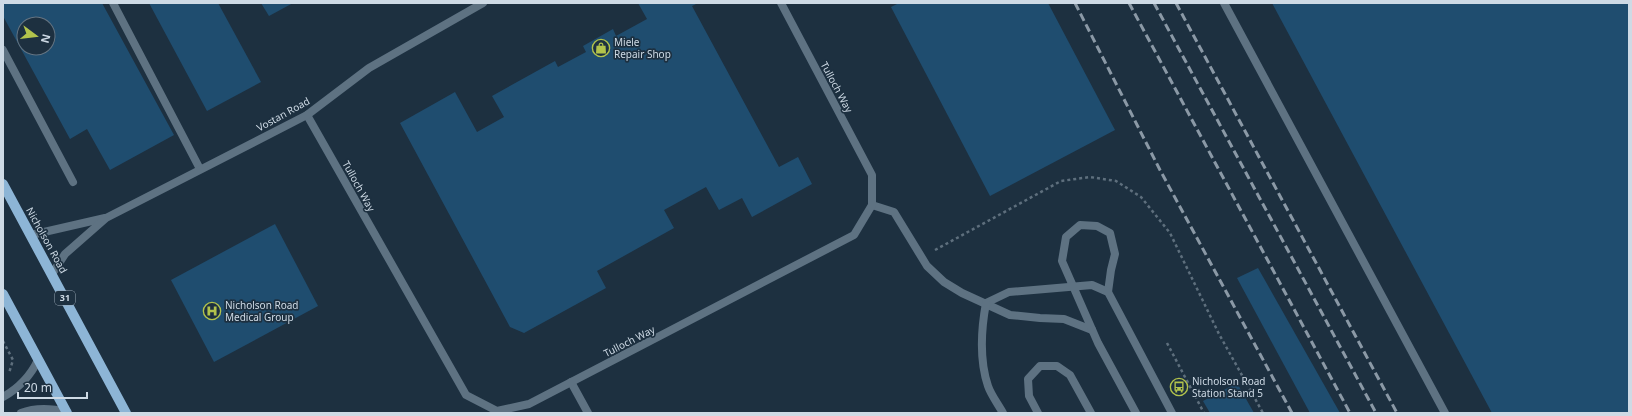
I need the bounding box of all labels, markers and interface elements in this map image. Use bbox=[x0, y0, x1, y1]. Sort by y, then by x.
north arrow bbox=[16, 16, 56, 56]
text: N bbox=[38, 32, 55, 45]
place label: Miele Repair Shop bbox=[614, 35, 671, 61]
shop icon: Miele Repair Shop bbox=[591, 38, 611, 58]
street label: Tulloch Way bbox=[818, 59, 857, 116]
street label: Vostan Road bbox=[254, 94, 312, 134]
street label: Tulloch Way bbox=[339, 158, 379, 215]
street label: Nicholson Road bbox=[23, 204, 71, 276]
road number: 31 bbox=[55, 291, 75, 305]
place label: Nicholson Road Medical Group bbox=[225, 298, 298, 324]
hospital icon: Nicholson Road Medical Group bbox=[202, 301, 222, 321]
street label: Tulloch Way bbox=[601, 322, 658, 360]
scale bar bbox=[18, 374, 87, 400]
place label: Nicholson Road Station Stand 5 bbox=[1192, 374, 1265, 400]
bus stop icon: Nicholson Road Station Stand 5 bbox=[1169, 377, 1189, 397]
text: 20 m bbox=[24, 379, 52, 396]

